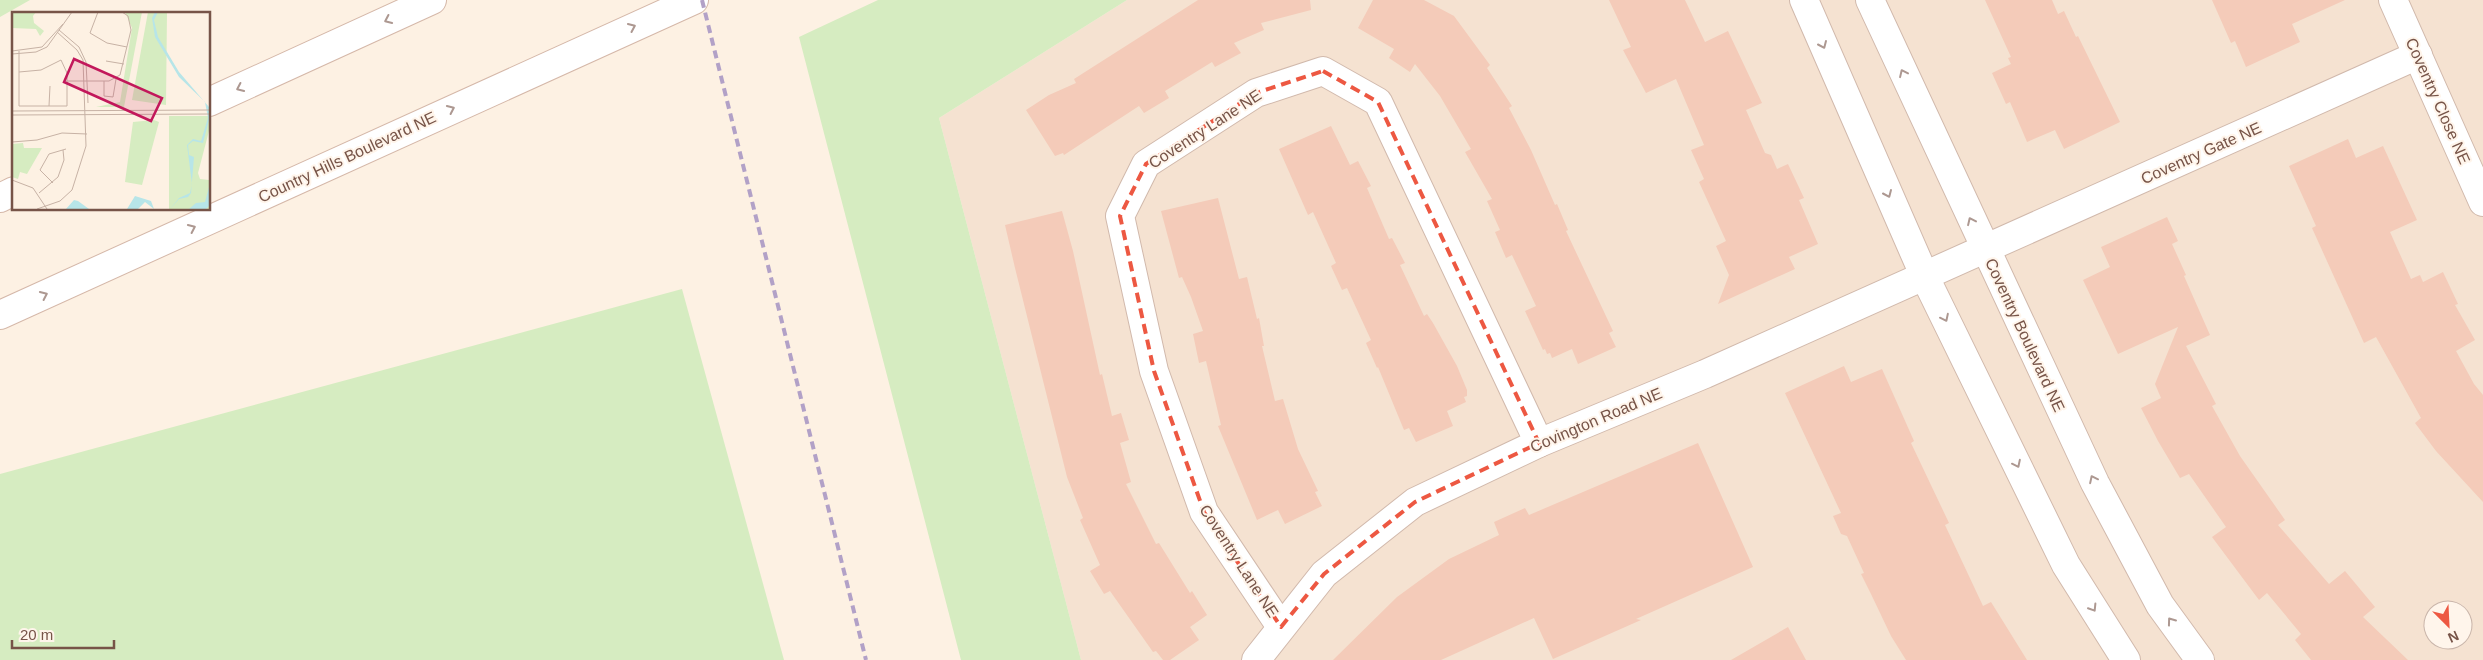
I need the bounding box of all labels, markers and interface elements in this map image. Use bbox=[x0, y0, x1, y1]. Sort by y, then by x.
inset map bbox=[12, 12, 210, 210]
one-way arrow bbox=[384, 14, 393, 25]
one-way arrow bbox=[627, 23, 636, 34]
street label: Coventry Close NE bbox=[2403, 35, 2473, 167]
one-way arrow bbox=[1817, 40, 1828, 49]
one-way arrow bbox=[1899, 69, 1910, 78]
one-way arrow bbox=[236, 82, 245, 92]
street label: Coventry Lane NE bbox=[1146, 86, 1264, 172]
one-way arrow bbox=[446, 106, 455, 116]
street label: Country Hills Boulevard NE bbox=[256, 108, 438, 206]
street label: Coventry Gate NE bbox=[2138, 119, 2264, 187]
one-way arrow bbox=[1882, 189, 1893, 198]
one-way arrow bbox=[1967, 217, 1977, 226]
one-way arrow bbox=[187, 223, 196, 234]
street label: Coventry Boulevard NE bbox=[1982, 256, 2068, 414]
one-way arrow bbox=[39, 291, 48, 302]
one-way arrow bbox=[1939, 313, 1949, 322]
street label: Covington Road NE bbox=[1528, 385, 1664, 455]
one-way arrow bbox=[2011, 459, 2021, 468]
one-way arrow bbox=[2089, 475, 2099, 484]
street label: Coventry Lane NE bbox=[1196, 502, 1282, 620]
north arrow bbox=[2423, 600, 2473, 650]
one-way arrow bbox=[2087, 602, 2096, 611]
one-way arrow bbox=[2168, 617, 2177, 627]
scale bar bbox=[12, 618, 115, 650]
text: 20 m bbox=[20, 626, 53, 643]
text: N bbox=[2445, 628, 2461, 646]

